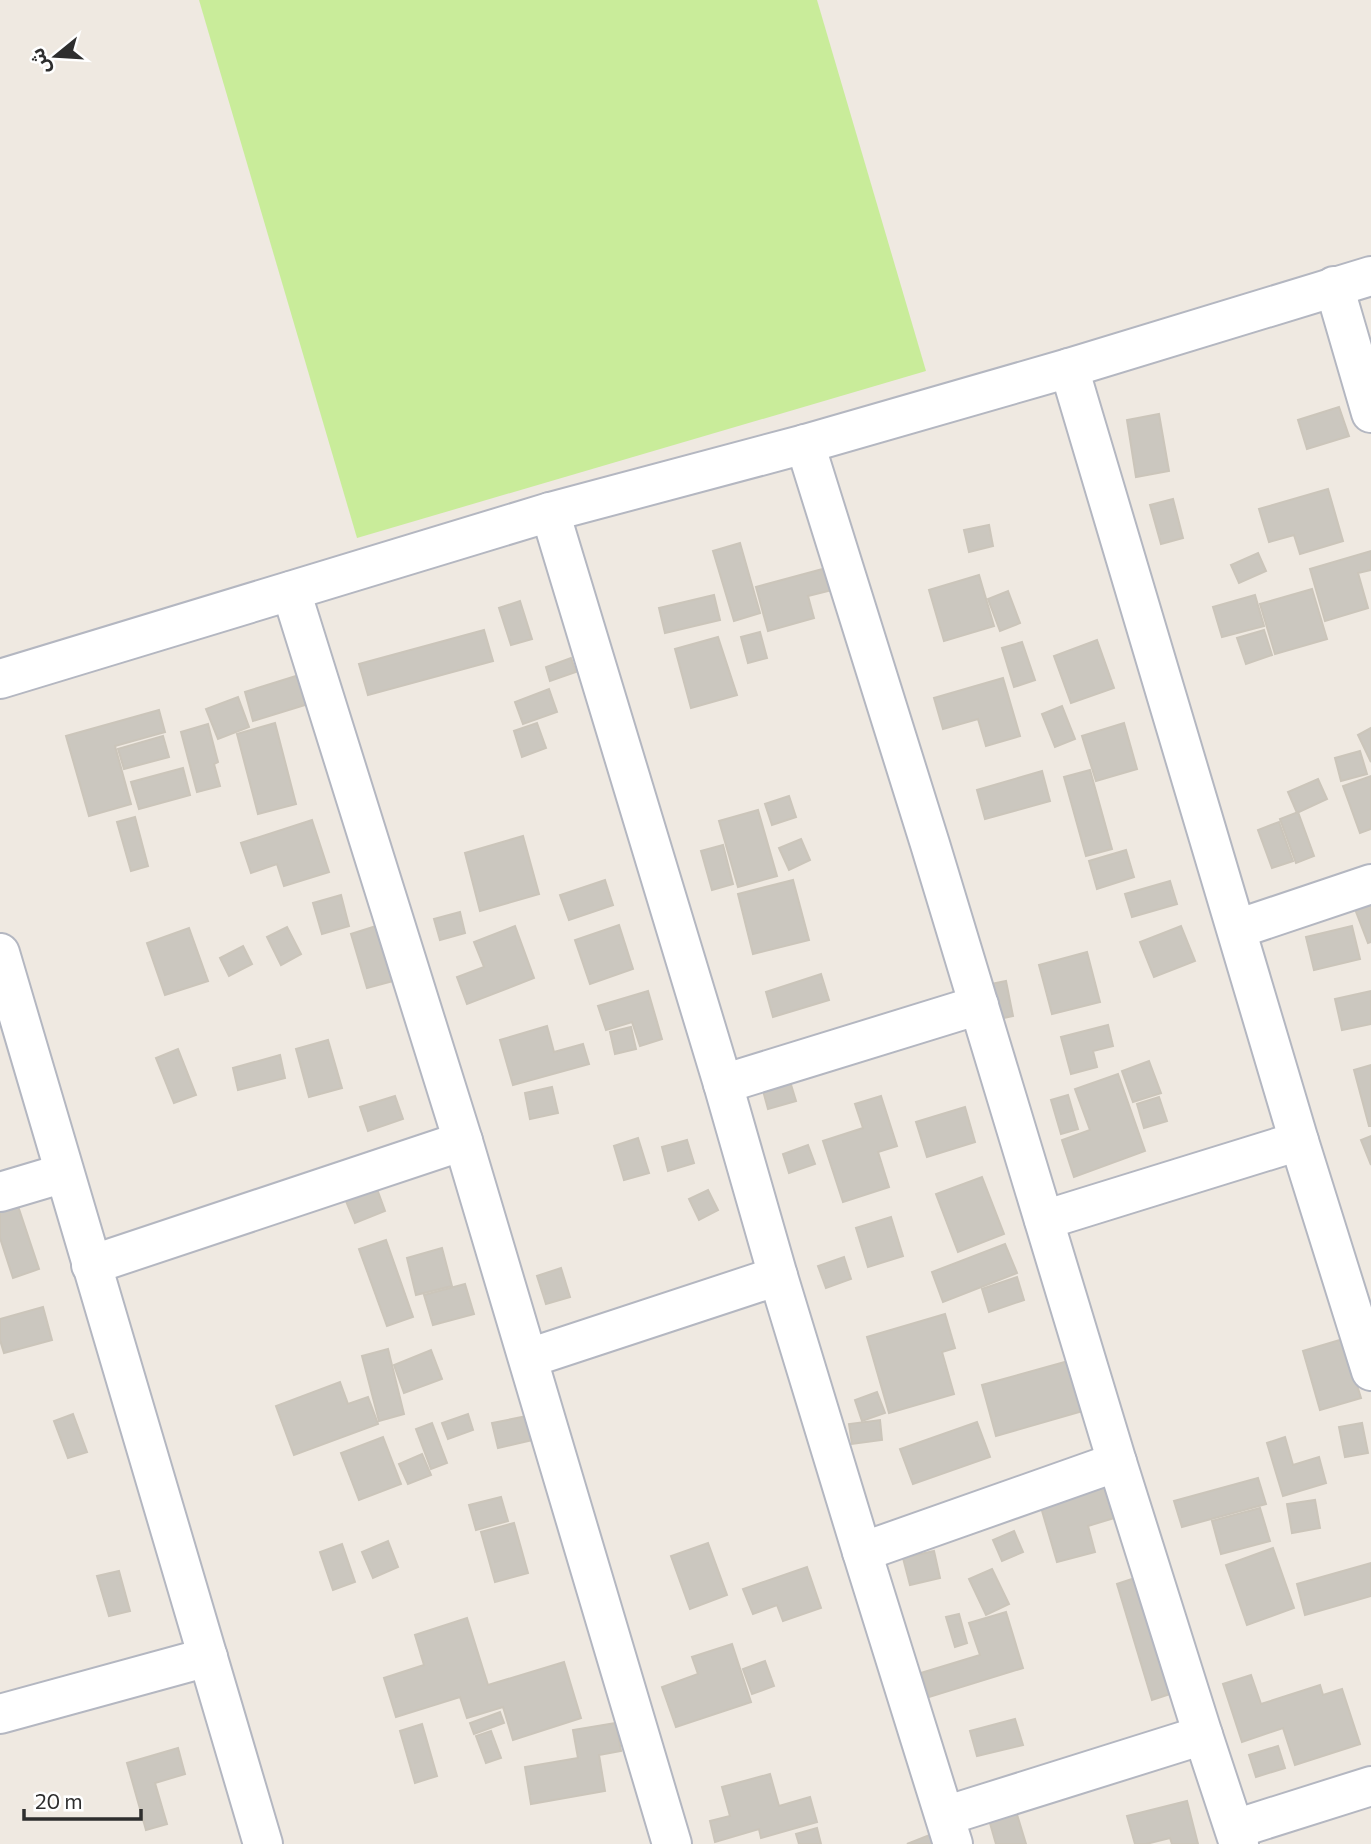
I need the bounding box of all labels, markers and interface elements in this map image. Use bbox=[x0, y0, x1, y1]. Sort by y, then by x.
north arrow bbox=[21, 21, 91, 91]
text: ش bbox=[24, 45, 54, 77]
scale bar bbox=[24, 1778, 142, 1822]
text: 20 m bbox=[35, 1788, 83, 1813]

